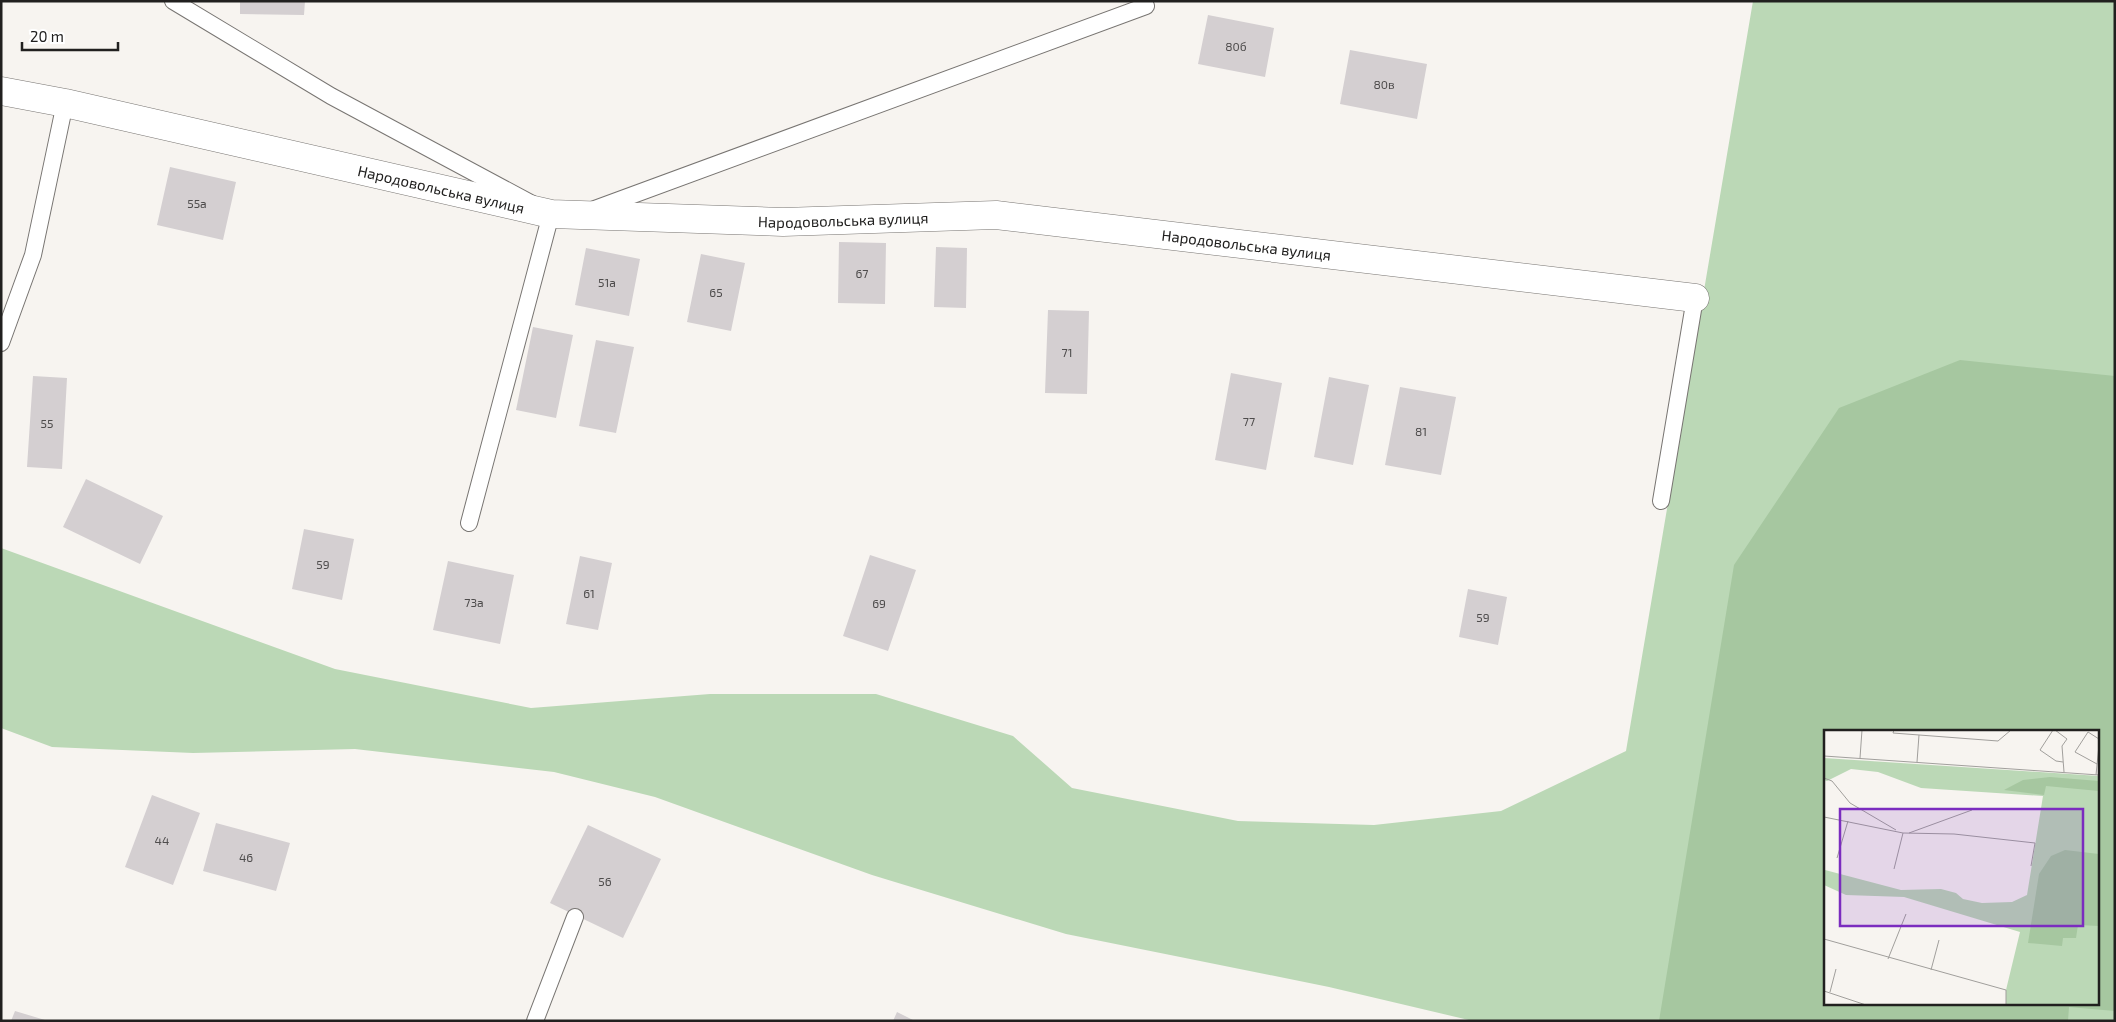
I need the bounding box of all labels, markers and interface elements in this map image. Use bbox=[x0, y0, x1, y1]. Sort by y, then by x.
scale bar bbox=[22, 20, 119, 52]
text: 20 m bbox=[30, 27, 64, 45]
house number: 80б bbox=[1225, 39, 1247, 53]
house number: 80в bbox=[1373, 77, 1395, 91]
street label: Народовольська вулиця bbox=[356, 161, 526, 217]
house number: 55а bbox=[187, 196, 207, 210]
street label: Народовольська вулиця bbox=[758, 208, 929, 231]
street label: Народовольська вулиця bbox=[1161, 226, 1332, 264]
house number: 67 bbox=[855, 266, 869, 280]
house number: 51а bbox=[598, 275, 616, 289]
house number: 65 bbox=[709, 285, 723, 299]
house number: 71 bbox=[1062, 345, 1072, 359]
house number: 77 bbox=[1243, 414, 1255, 428]
house number: 55 bbox=[41, 416, 53, 430]
house number: 81 bbox=[1415, 424, 1427, 438]
house number: 59 bbox=[316, 557, 330, 571]
house number: 61 bbox=[583, 586, 595, 600]
house number: 73а bbox=[464, 595, 484, 609]
house number: 69 bbox=[872, 596, 886, 610]
house number: 59 bbox=[1476, 610, 1490, 624]
inset map bbox=[1824, 730, 2098, 1004]
house number: 44 bbox=[155, 833, 169, 847]
house number: 46 bbox=[239, 850, 253, 864]
house number: 56 bbox=[598, 874, 612, 888]

